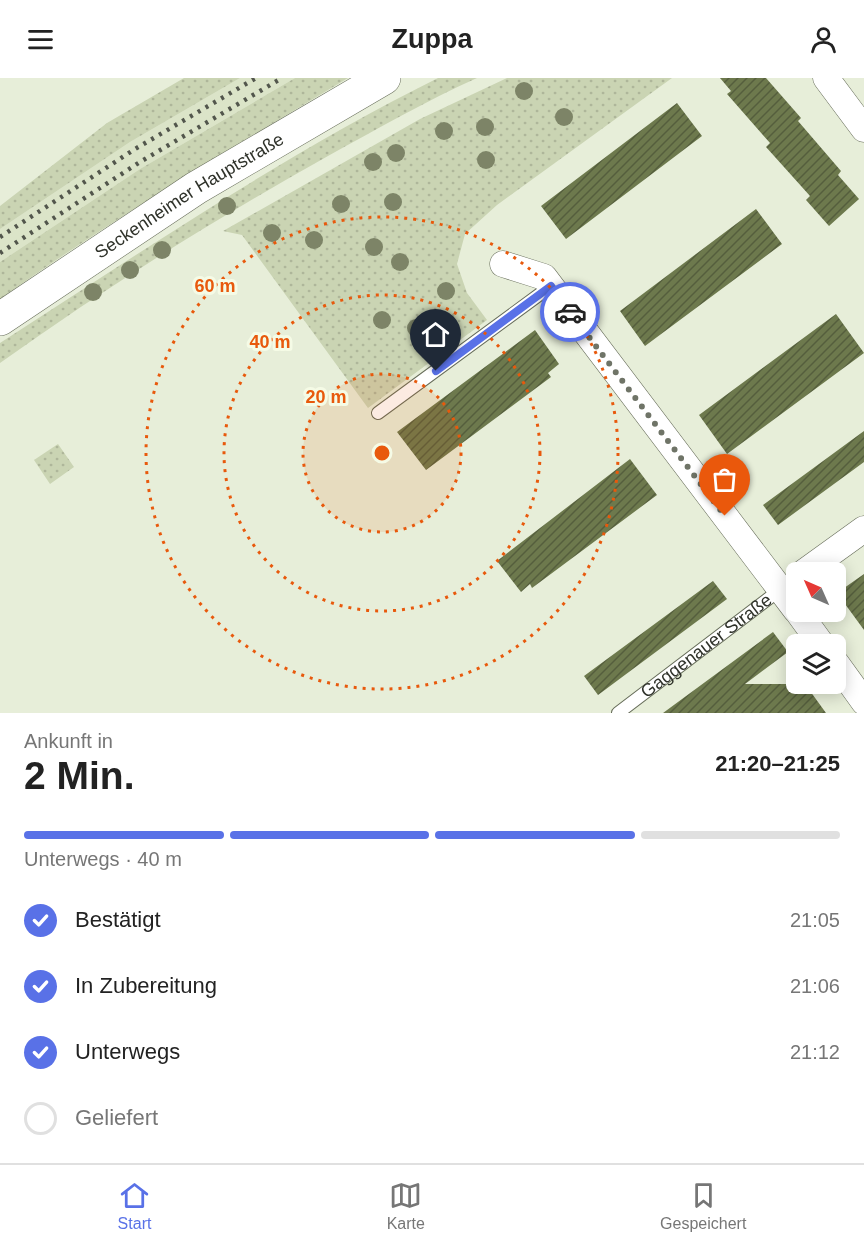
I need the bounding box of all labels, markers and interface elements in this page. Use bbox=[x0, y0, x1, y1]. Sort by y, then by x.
icon: menu bbox=[24, 23, 57, 56]
icon: person bbox=[807, 23, 840, 56]
text: Zuppa bbox=[392, 24, 473, 54]
street label: Seckenheimer Hauptstraße bbox=[91, 129, 287, 263]
text: 60 m bbox=[194, 276, 236, 296]
courier bbox=[540, 282, 600, 342]
icon: car bbox=[554, 296, 587, 329]
pin bbox=[410, 309, 461, 371]
icon: home bbox=[419, 318, 452, 351]
text: 40 m bbox=[249, 332, 291, 352]
text: 20 m bbox=[305, 387, 347, 407]
centre of rings bbox=[372, 443, 392, 463]
pin bbox=[699, 454, 750, 516]
icon: bag bbox=[708, 463, 741, 496]
north arrow bbox=[786, 562, 846, 622]
map controls bbox=[786, 562, 846, 694]
street label: Gaggenauer Straße bbox=[637, 590, 776, 702]
button: layers bbox=[786, 634, 846, 694]
text: Ankunft in bbox=[24, 730, 113, 752]
text: 21:20–21:25 bbox=[715, 751, 840, 776]
text: 2 Min. bbox=[24, 754, 135, 797]
text: Unterwegs · 40 m bbox=[24, 848, 182, 870]
icon: check bbox=[24, 904, 57, 937]
text: Bestätigt bbox=[75, 907, 161, 932]
text: 21:05 bbox=[790, 909, 840, 931]
icon: check bbox=[24, 970, 57, 1003]
text: In Zubereitung bbox=[75, 973, 217, 998]
text: 21:06 bbox=[790, 975, 840, 997]
icon: check bbox=[24, 1036, 57, 1069]
text: Unterwegs bbox=[75, 1039, 180, 1064]
text: 21:12 bbox=[790, 1041, 840, 1063]
text: Geliefert bbox=[75, 1105, 158, 1130]
tab: Start bbox=[118, 1179, 151, 1233]
tab: Karte bbox=[387, 1179, 425, 1233]
tab: Gespeichert bbox=[660, 1179, 746, 1233]

